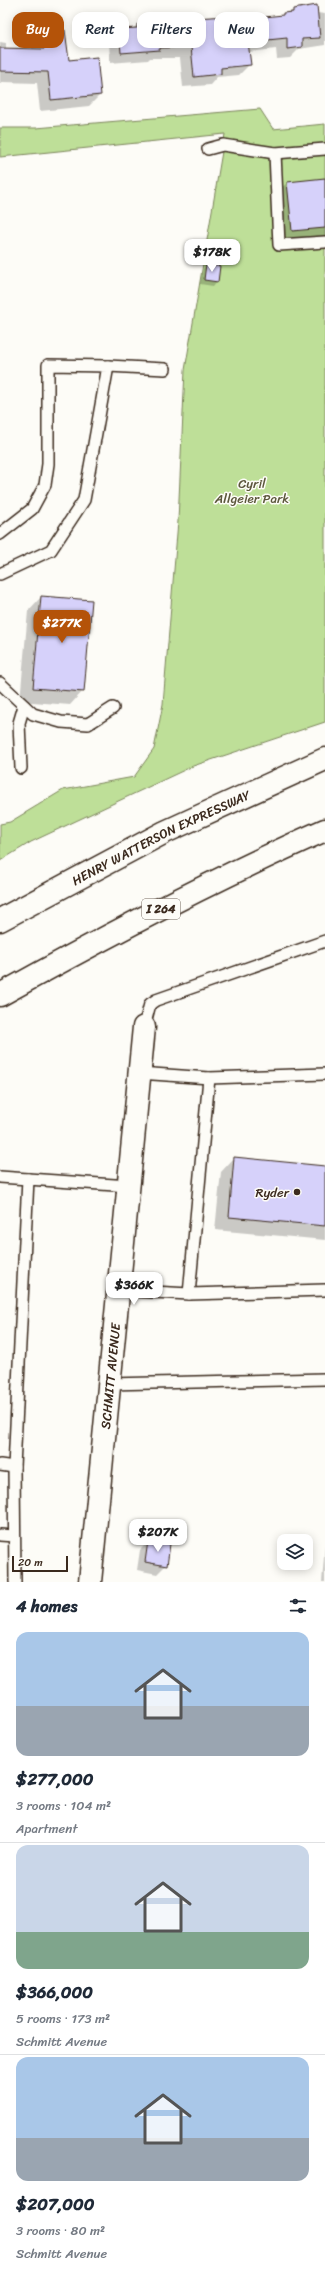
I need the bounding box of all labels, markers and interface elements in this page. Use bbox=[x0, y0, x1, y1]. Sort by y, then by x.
chip: Buy bbox=[12, 12, 64, 48]
chip: Rent bbox=[72, 12, 129, 48]
chip: Filters bbox=[137, 12, 206, 48]
chip: New bbox=[214, 12, 269, 48]
pin: $178K bbox=[184, 239, 240, 273]
text: $178K bbox=[193, 240, 231, 263]
park label: Cyril Allgeier Park bbox=[214, 472, 289, 510]
pin: $277K bbox=[34, 610, 90, 644]
text: $277K bbox=[42, 611, 82, 634]
street label: HENRY WATTERSON EXPRESSWAY bbox=[67, 783, 255, 891]
road number: I 264 bbox=[142, 899, 180, 919]
place label: Ryder bbox=[255, 1181, 290, 1204]
marker: Ryder bbox=[292, 1187, 302, 1197]
pin: $366K bbox=[106, 1272, 162, 1306]
text: $366K bbox=[115, 1273, 153, 1296]
street label: SCHMITT AVENUE bbox=[93, 1321, 127, 1430]
pin: $207K bbox=[130, 1519, 186, 1553]
text: $207K bbox=[138, 1520, 178, 1543]
map controls bbox=[277, 1534, 313, 1570]
button: layers bbox=[277, 1534, 313, 1570]
text: 20 m bbox=[18, 1553, 43, 1572]
scale bar bbox=[12, 1554, 68, 1573]
text: 4 homes bbox=[16, 1591, 77, 1621]
icon: filters bbox=[287, 1595, 309, 1617]
icon: home bbox=[127, 1658, 199, 1730]
text: $277,000 bbox=[16, 1764, 93, 1794]
text: 3 rooms · 104 m² bbox=[16, 1794, 111, 1817]
text: Apartment bbox=[16, 1817, 77, 1840]
icon: home bbox=[127, 1871, 199, 1943]
text: $366,000 bbox=[16, 1977, 93, 2007]
text: 5 rooms · 173 m² bbox=[16, 2007, 110, 2030]
text: Schmitt Avenue bbox=[16, 2030, 107, 2053]
icon: home bbox=[127, 2083, 199, 2155]
text: $207,000 bbox=[16, 2189, 95, 2219]
text: 3 rooms · 80 m² bbox=[16, 2219, 105, 2242]
text: Schmitt Avenue bbox=[16, 2242, 107, 2265]

